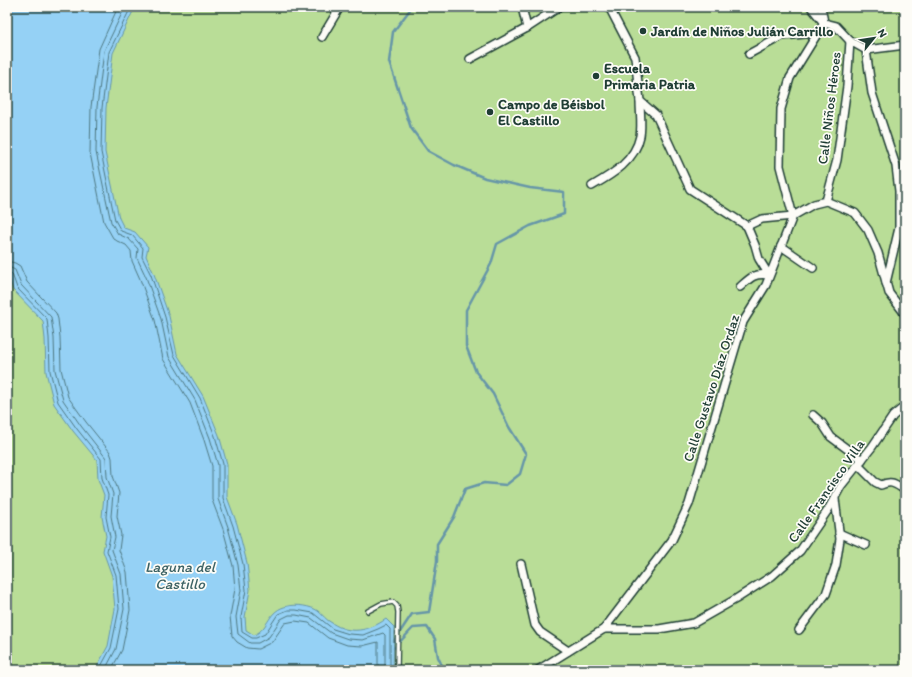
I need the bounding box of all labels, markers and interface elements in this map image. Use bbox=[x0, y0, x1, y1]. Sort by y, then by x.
north arrow bbox=[854, 18, 894, 58]
place label: Jardín de Niños Julián Carrillo bbox=[650, 23, 833, 40]
marker: Jardín de Niños Julián Carrillo bbox=[638, 26, 648, 36]
text: N bbox=[875, 27, 890, 40]
street label: Calle Niños Héroes bbox=[814, 51, 845, 165]
place label: Escuela Primaria Patria bbox=[604, 60, 696, 93]
marker: Escuela Primaria Patria bbox=[591, 71, 601, 81]
place label: Campo de Béisbol El Castillo bbox=[498, 96, 606, 129]
marker: Campo de Béisbol El Castillo bbox=[485, 107, 495, 117]
street label: Calle Gustavo Díaz Ordaz bbox=[680, 312, 743, 464]
street label: Calle Francisco Villa bbox=[784, 436, 869, 546]
water label: Laguna del Castillo bbox=[145, 558, 217, 593]

